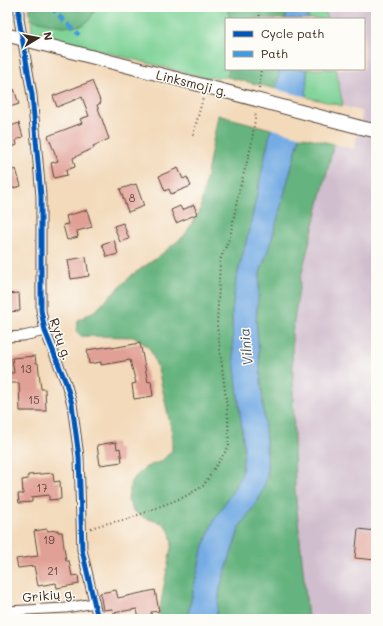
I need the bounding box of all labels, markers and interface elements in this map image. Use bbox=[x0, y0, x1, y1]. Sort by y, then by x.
north arrow bbox=[18, 18, 58, 58]
legend bbox=[225, 18, 365, 70]
text: Cycle path bbox=[261, 25, 324, 41]
text: N bbox=[40, 31, 56, 42]
text: Path bbox=[261, 45, 288, 61]
street label: Linksmoji g. bbox=[155, 65, 230, 100]
house number: 8 bbox=[129, 190, 136, 205]
street label: Rytų g. bbox=[46, 316, 77, 362]
water label: Vilnia bbox=[234, 327, 257, 367]
house number: 13 bbox=[20, 361, 32, 376]
house number: 15 bbox=[28, 392, 40, 407]
house number: 17 bbox=[36, 480, 48, 495]
house number: 19 bbox=[43, 532, 55, 547]
house number: 21 bbox=[47, 563, 59, 578]
street label: Grikių g. bbox=[21, 584, 76, 605]

